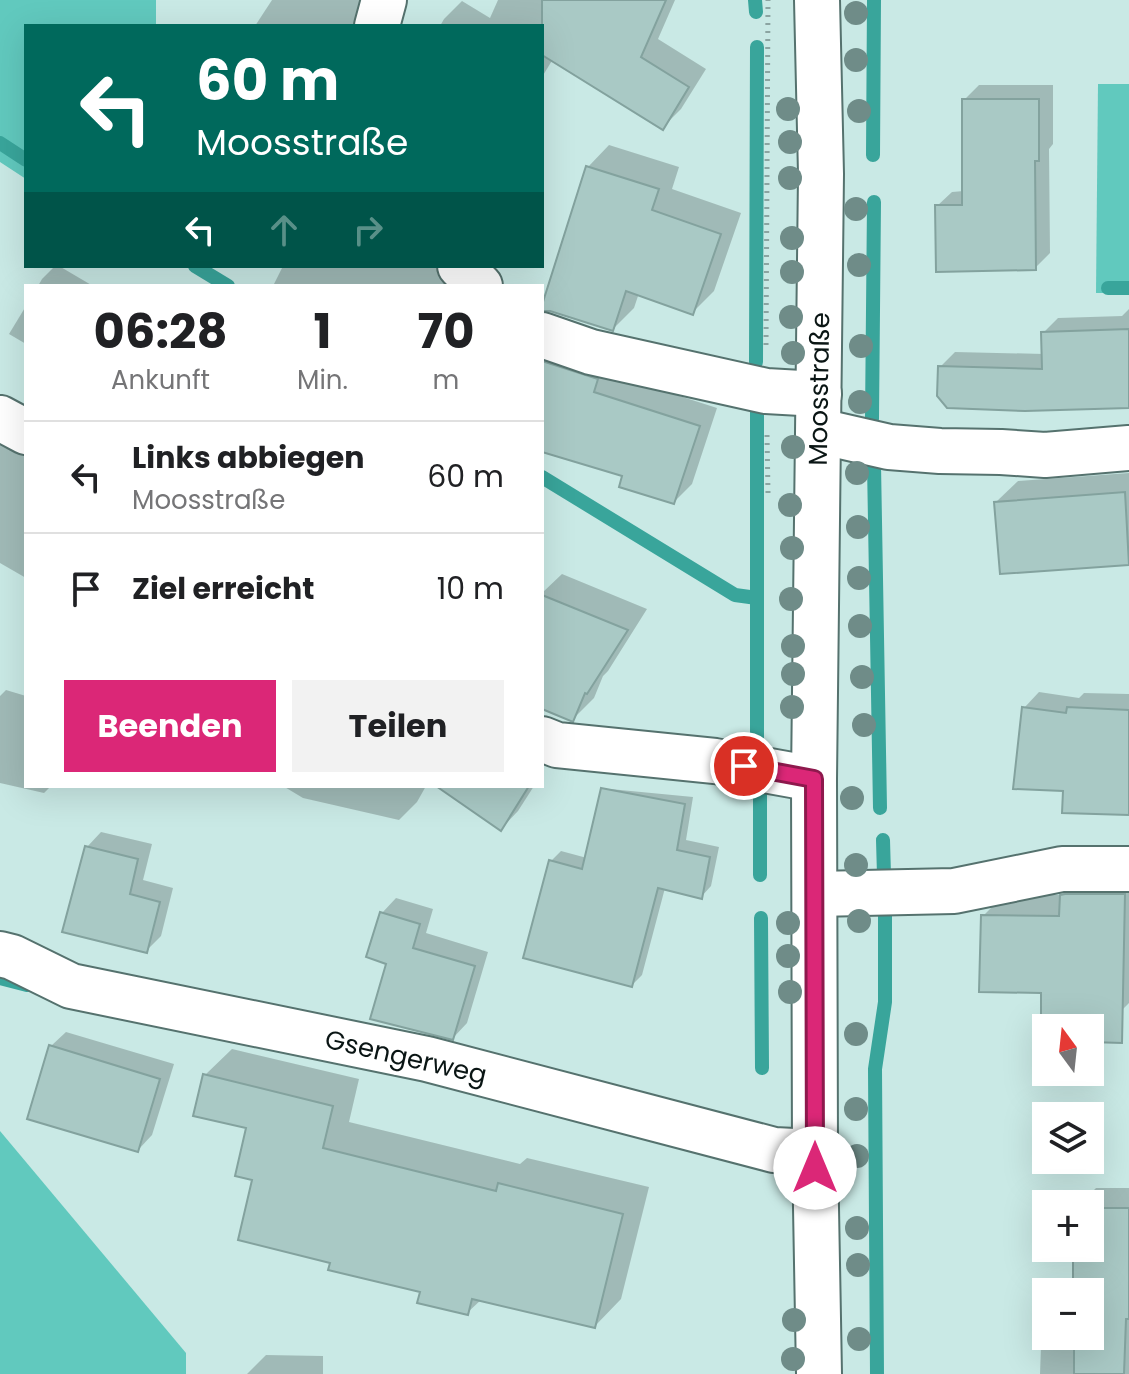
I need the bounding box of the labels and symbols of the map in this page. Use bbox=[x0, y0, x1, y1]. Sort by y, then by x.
street label: Moosstraße bbox=[800, 312, 838, 466]
pin bbox=[710, 732, 778, 800]
north arrow bbox=[1032, 1014, 1104, 1086]
street label: Gsengerweg bbox=[322, 1021, 490, 1093]
position arrow bbox=[773, 1126, 857, 1210]

